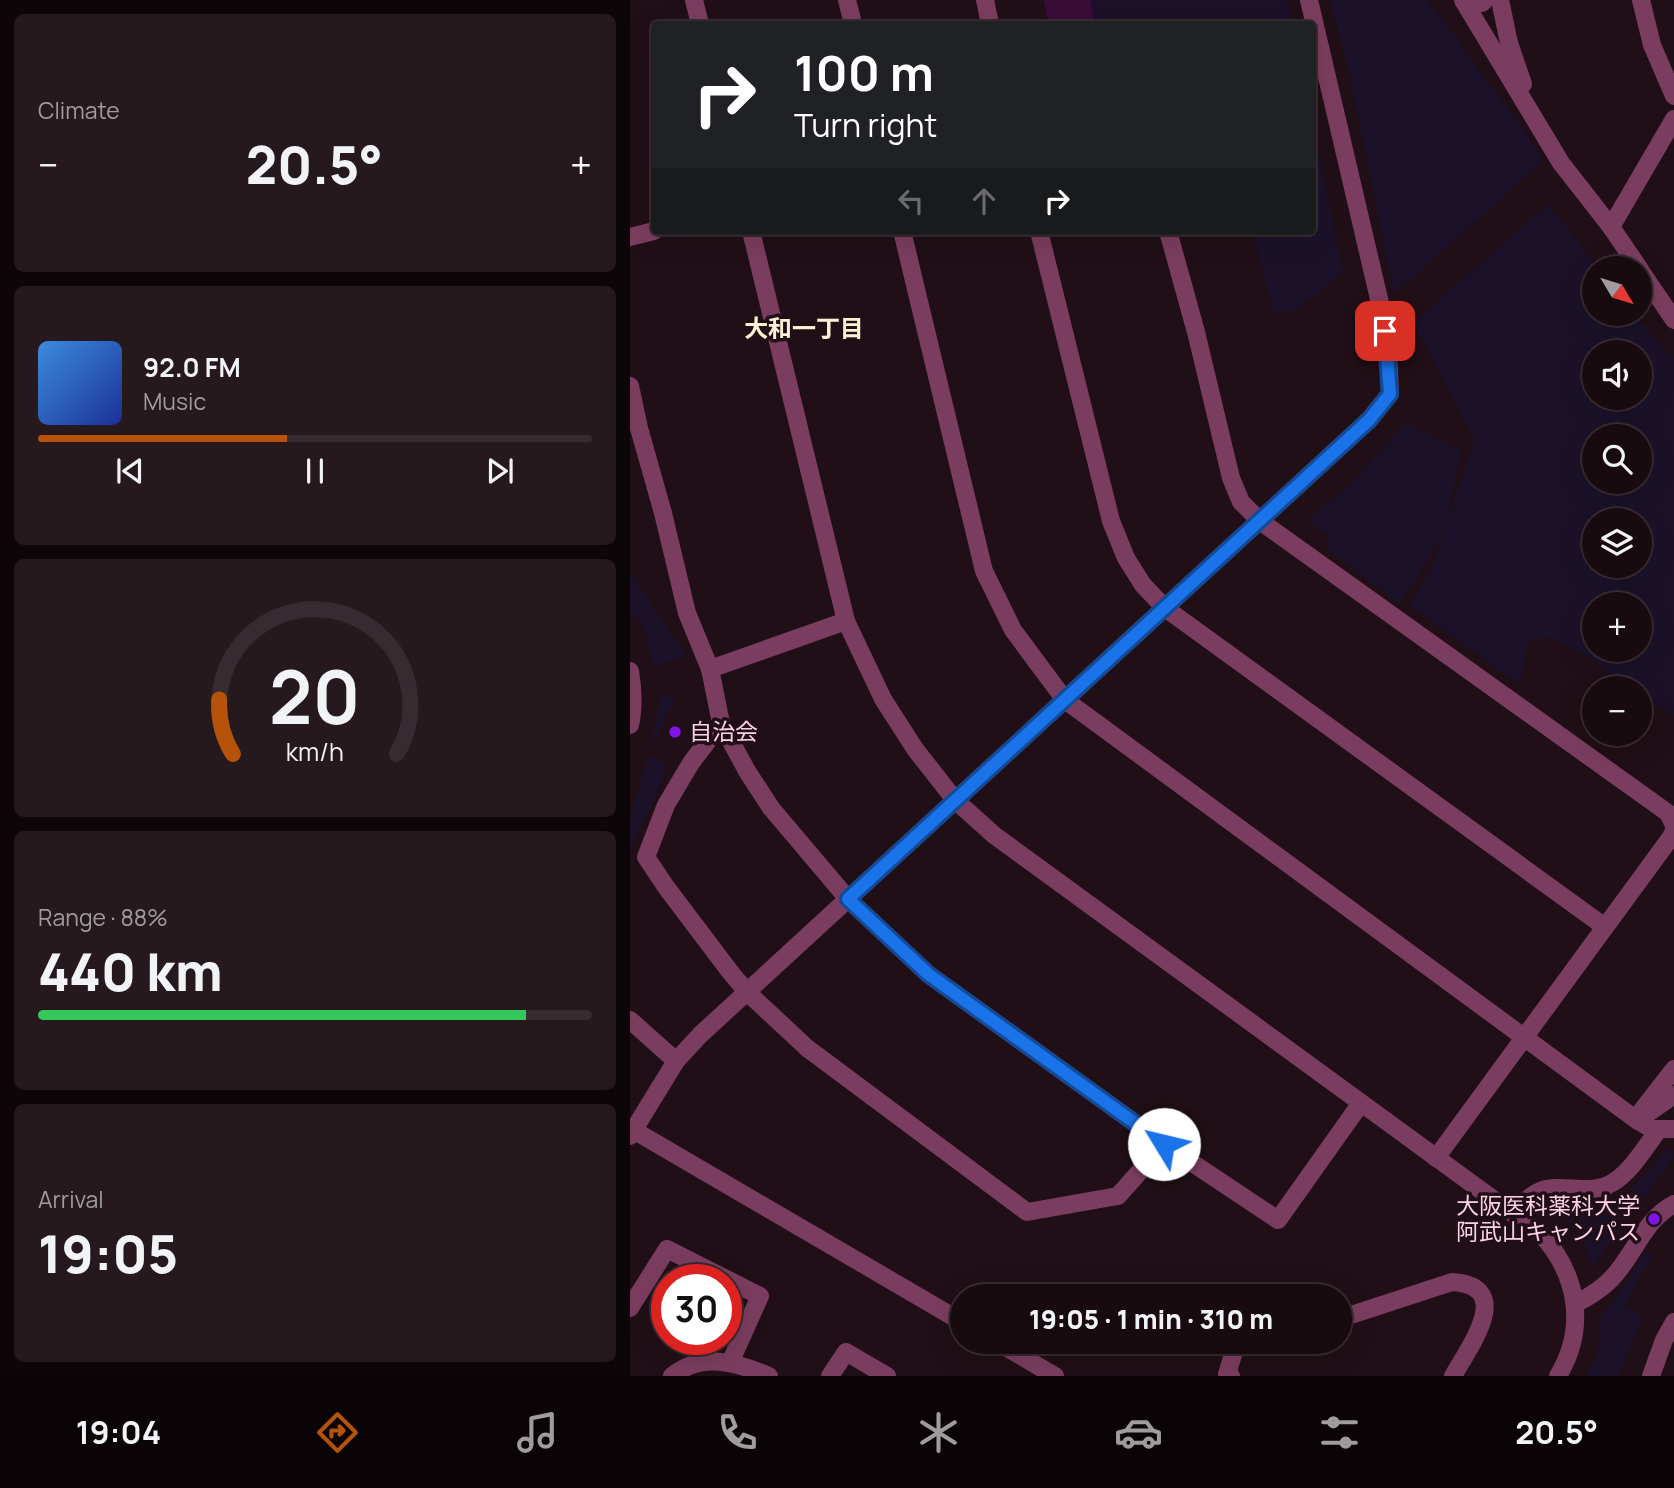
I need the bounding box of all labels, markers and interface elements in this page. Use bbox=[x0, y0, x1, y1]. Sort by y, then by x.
text: 100 m bbox=[794, 39, 934, 106]
icon: right bbox=[679, 49, 770, 140]
text: Climate bbox=[38, 94, 120, 126]
text: Turn right bbox=[794, 103, 937, 147]
text: 20.5° bbox=[246, 129, 383, 200]
text: − bbox=[38, 138, 59, 190]
text: + bbox=[570, 138, 592, 190]
icon: left bbox=[892, 182, 930, 220]
icon: ahead bbox=[965, 182, 1003, 220]
icon: right bbox=[1038, 182, 1076, 220]
north arrow bbox=[1582, 256, 1652, 326]
map controls bbox=[1582, 256, 1652, 746]
pin bbox=[1355, 301, 1415, 361]
district label: 大和一丁目 bbox=[744, 311, 864, 344]
icon: arrive bbox=[1366, 312, 1404, 350]
button: sound bbox=[1582, 340, 1652, 410]
text: 92.0 FM bbox=[143, 349, 241, 385]
text: Music bbox=[143, 385, 206, 417]
button: search bbox=[1582, 424, 1652, 494]
icon: previous bbox=[111, 452, 149, 490]
icon: pause bbox=[296, 452, 334, 490]
icon: next bbox=[481, 452, 519, 490]
button: layers bbox=[1582, 508, 1652, 578]
button: + bbox=[1582, 592, 1652, 662]
text: 20 bbox=[269, 646, 361, 746]
button: − bbox=[1582, 676, 1652, 746]
place label: 自治会 bbox=[689, 715, 758, 747]
marker: 自治会 bbox=[667, 724, 683, 740]
text: km/h bbox=[286, 734, 344, 769]
text: Range · 88% bbox=[38, 901, 168, 933]
text: 440 km bbox=[38, 936, 223, 1007]
position arrow bbox=[1127, 1107, 1201, 1181]
text: Arrival bbox=[38, 1183, 104, 1215]
place label: 大阪医科薬科大学 阿武山キャンパス bbox=[1456, 1189, 1640, 1247]
marker: 大阪医科薬科大学 阿武山キャンパス bbox=[1646, 1211, 1662, 1227]
text: 19:05 bbox=[38, 1218, 178, 1289]
speed limit sign: 30 bbox=[651, 1264, 742, 1355]
text: 19:05 · 1 min · 310 m bbox=[1029, 1301, 1273, 1337]
icon: directions bbox=[313, 1408, 362, 1457]
icon: music bbox=[513, 1408, 562, 1457]
icon: phone bbox=[713, 1408, 762, 1457]
icon: climate bbox=[914, 1408, 963, 1457]
icon: car bbox=[1114, 1408, 1163, 1457]
icon: filters bbox=[1315, 1408, 1364, 1457]
text: 19:04 bbox=[76, 1410, 161, 1454]
text: 20.5° bbox=[1515, 1410, 1598, 1454]

